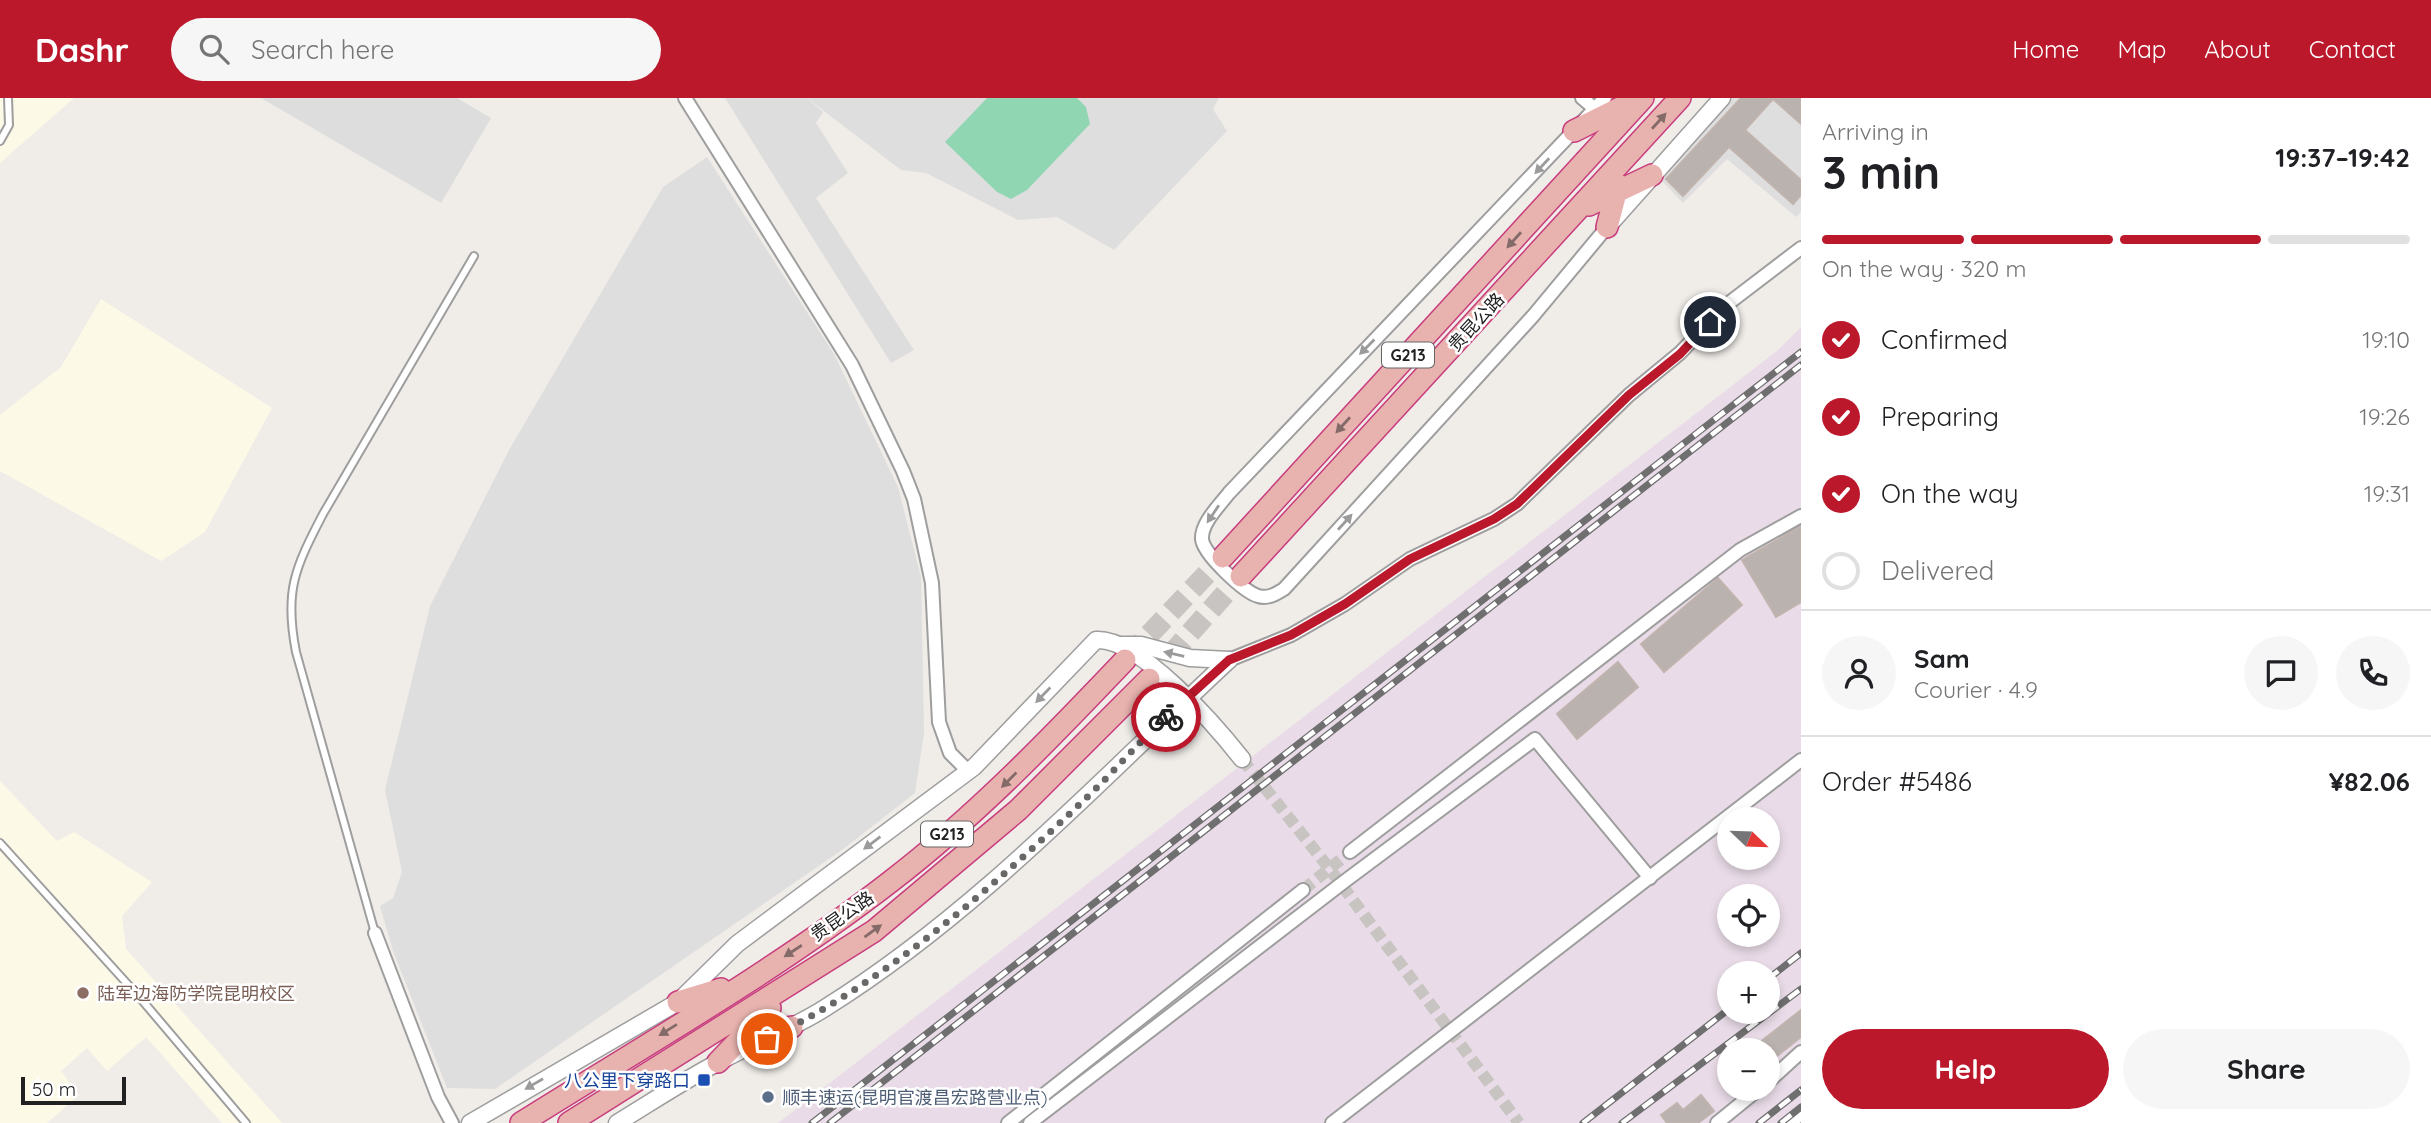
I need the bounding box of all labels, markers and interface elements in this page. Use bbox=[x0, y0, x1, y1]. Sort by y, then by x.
search box bbox=[171, 18, 661, 81]
text: Dashr bbox=[35, 29, 129, 70]
icon: search bbox=[195, 30, 233, 68]
text: Search here bbox=[251, 33, 394, 66]
text: Home bbox=[2012, 34, 2079, 64]
text: Map bbox=[2117, 34, 2166, 64]
text: About bbox=[2204, 34, 2271, 64]
text: Contact bbox=[2309, 34, 2396, 64]
one-way arrow bbox=[1651, 113, 1667, 130]
text: Arriving in bbox=[1822, 117, 1929, 146]
text: 19:37–19:42 bbox=[2275, 141, 2410, 174]
text: 3 min bbox=[1822, 143, 1940, 201]
one-way arrow bbox=[1534, 157, 1550, 174]
one-way arrow bbox=[1506, 231, 1522, 248]
text: On the way · 320 m bbox=[1822, 254, 2027, 283]
street label: 贵昆公路 bbox=[1443, 288, 1509, 356]
pin bbox=[1680, 292, 1740, 352]
icon: home bbox=[1691, 303, 1729, 341]
icon: check bbox=[1822, 321, 1860, 359]
text: Confirmed bbox=[1881, 323, 2008, 356]
text: 19:10 bbox=[2362, 325, 2410, 354]
one-way arrow bbox=[1359, 339, 1375, 355]
road number: G213 bbox=[1382, 342, 1434, 368]
icon: check bbox=[1822, 398, 1860, 436]
text: Preparing bbox=[1881, 400, 1999, 433]
text: 19:26 bbox=[2359, 402, 2410, 431]
one-way arrow bbox=[1336, 416, 1352, 433]
icon: check bbox=[1822, 475, 1860, 513]
text: On the way bbox=[1881, 477, 2019, 510]
text: 19:31 bbox=[2364, 479, 2410, 508]
one-way arrow bbox=[1207, 505, 1220, 524]
one-way arrow bbox=[1337, 513, 1353, 531]
text: Delivered bbox=[1881, 554, 1994, 587]
button: person bbox=[1822, 636, 1896, 710]
button: chat bbox=[2244, 636, 2318, 710]
button: phone bbox=[2336, 636, 2410, 710]
text: Sam bbox=[1914, 642, 1970, 675]
one-way arrow bbox=[1163, 648, 1185, 659]
text: Courier · 4.9 bbox=[1914, 675, 2038, 704]
courier bbox=[1131, 682, 1201, 752]
one-way arrow bbox=[1035, 687, 1052, 704]
icon: bike bbox=[1147, 698, 1185, 736]
text: Order #5486 bbox=[1822, 765, 1972, 798]
text: ¥82.06 bbox=[2329, 765, 2410, 798]
one-way arrow bbox=[1002, 771, 1018, 788]
north arrow bbox=[1717, 807, 1780, 870]
map controls bbox=[1717, 807, 1780, 1101]
road number: G213 bbox=[921, 821, 973, 846]
one-way arrow bbox=[863, 836, 881, 851]
button: locate bbox=[1717, 884, 1780, 947]
street label: 贵昆公路 bbox=[806, 886, 878, 946]
one-way arrow bbox=[864, 924, 882, 938]
one-way arrow bbox=[783, 944, 802, 957]
button: + bbox=[1717, 961, 1780, 1024]
place label: 陆军边海防学院昆明校区 bbox=[97, 982, 295, 1005]
marker: 陆军边海防学院昆明校区 bbox=[75, 985, 91, 1001]
pin bbox=[737, 1009, 797, 1069]
icon: bag bbox=[748, 1020, 786, 1058]
one-way arrow bbox=[659, 1024, 678, 1037]
button: Help bbox=[1822, 1029, 2109, 1109]
button: Share bbox=[2123, 1029, 2410, 1109]
button: − bbox=[1717, 1038, 1780, 1101]
place label: 八公里下穿路口 bbox=[564, 1069, 690, 1092]
marker: 八公里下穿路口 bbox=[696, 1072, 712, 1088]
scale bar bbox=[21, 1074, 126, 1106]
text: 50 m bbox=[32, 1077, 76, 1101]
one-way arrow bbox=[524, 1078, 543, 1091]
place label: 顺丰速运(昆明官渡昌宏路营业点) bbox=[782, 1086, 1047, 1109]
marker: 顺丰速运(昆明官渡昌宏路营业点) bbox=[760, 1089, 776, 1105]

